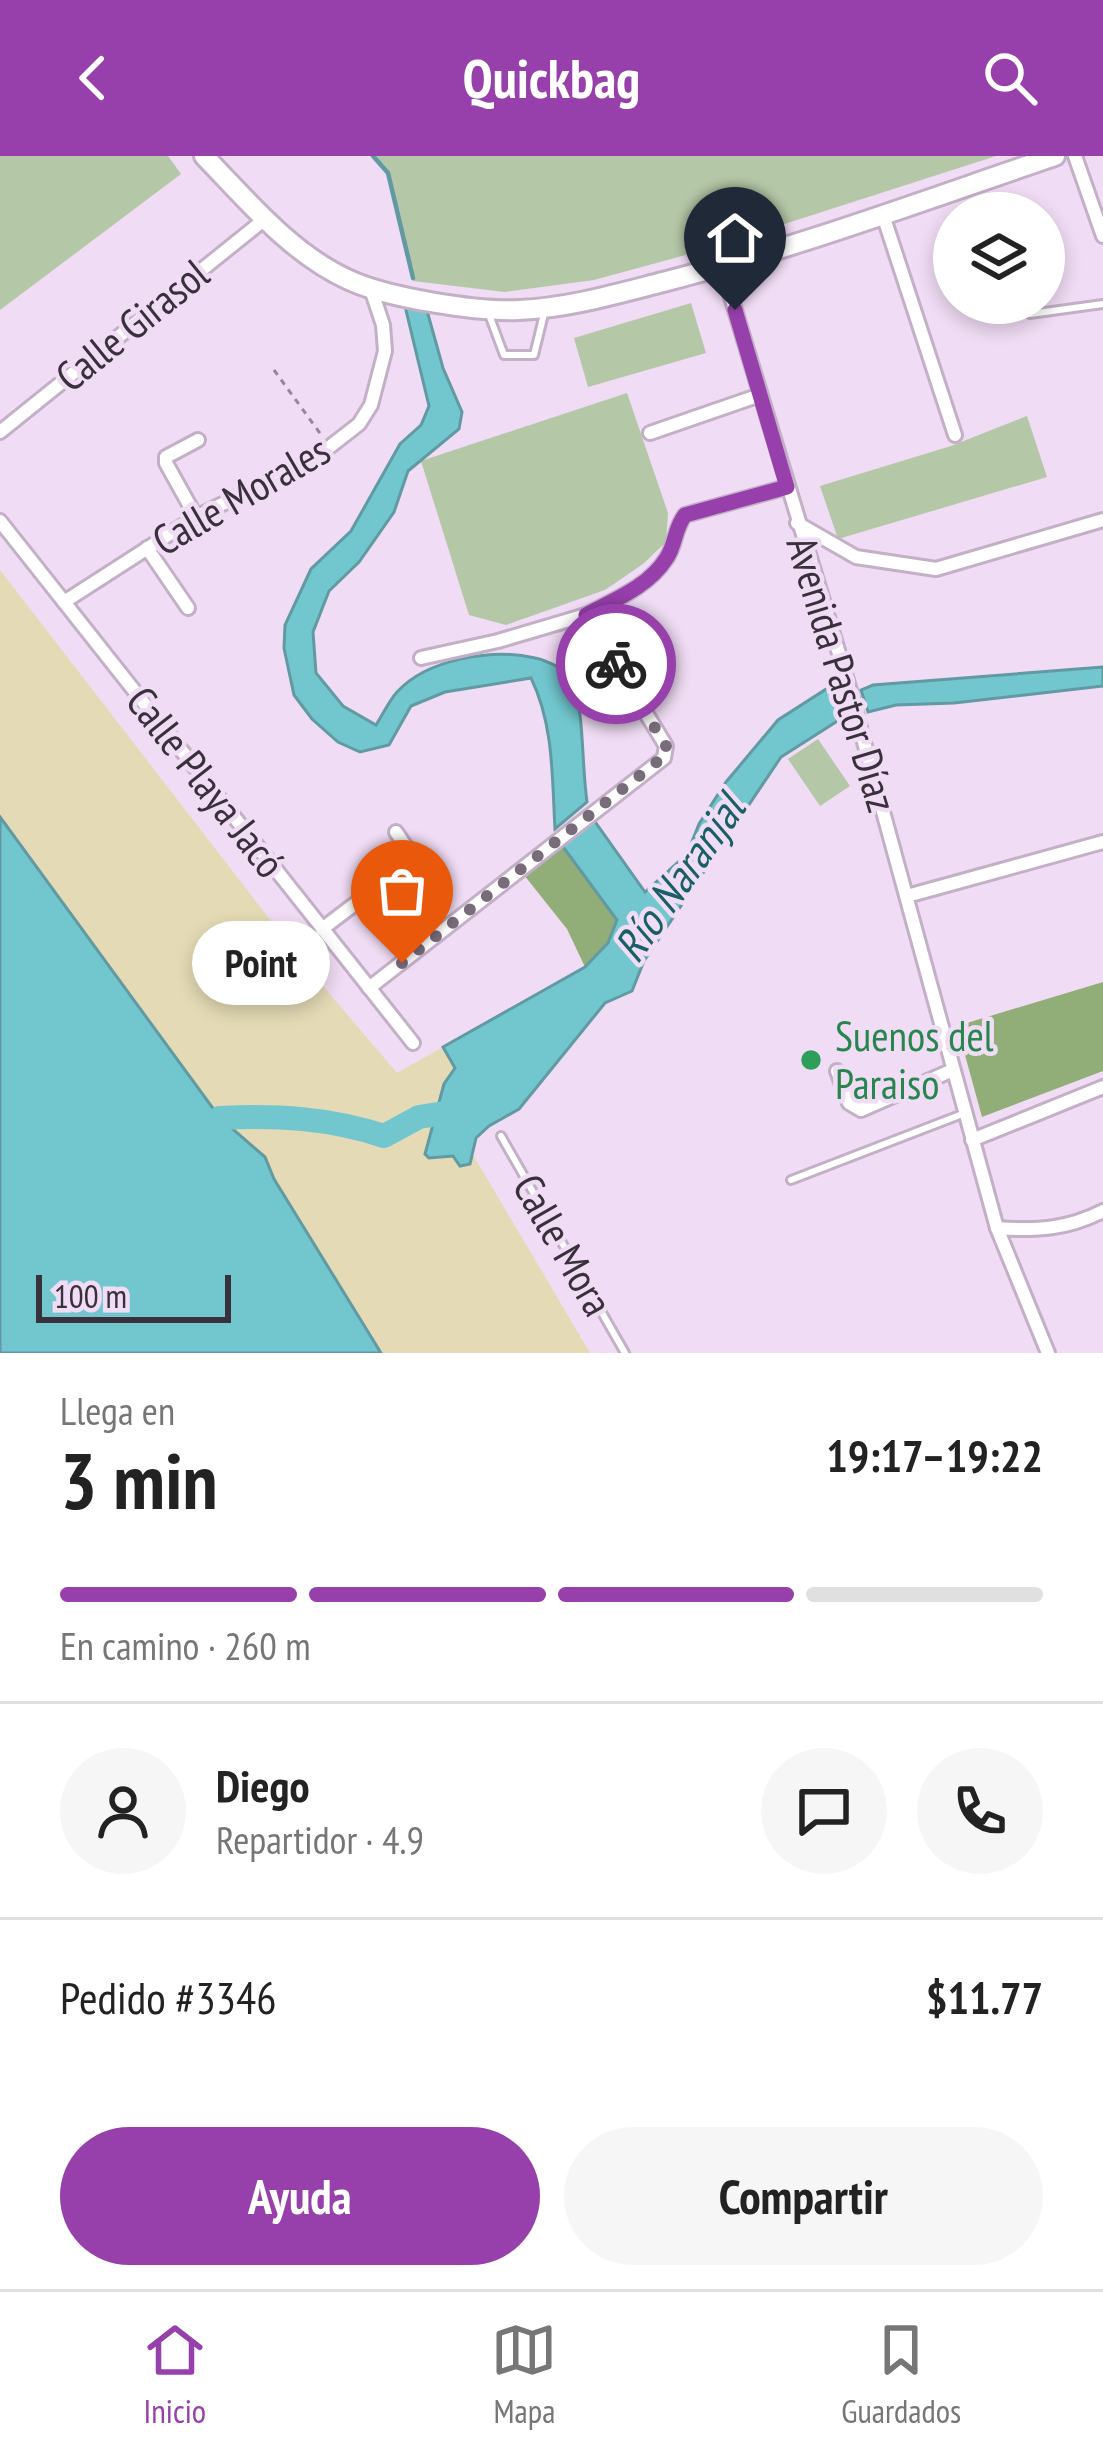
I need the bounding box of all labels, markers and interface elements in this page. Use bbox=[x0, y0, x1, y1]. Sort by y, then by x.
text: Quickbag bbox=[463, 43, 640, 113]
icon: back bbox=[60, 45, 126, 111]
icon: search bbox=[977, 45, 1043, 111]
pin bbox=[684, 187, 786, 310]
map controls bbox=[933, 192, 1065, 324]
button: layers bbox=[933, 192, 1065, 324]
icon: home bbox=[702, 205, 768, 271]
street label: Calle Girasol bbox=[44, 246, 220, 403]
street label: Calle Morales bbox=[142, 422, 339, 567]
street label: Avenida Pastor Díaz bbox=[774, 529, 910, 818]
courier bbox=[556, 604, 676, 724]
icon: bike bbox=[583, 631, 649, 697]
street label: Calle Playa Jacó bbox=[115, 675, 298, 888]
water label: Río Naranjal bbox=[600, 780, 759, 972]
pin bbox=[351, 840, 453, 963]
icon: bag bbox=[369, 858, 435, 924]
callout: Point bbox=[192, 921, 330, 1005]
text: Point bbox=[225, 937, 297, 988]
place label: Suenos del Paraiso bbox=[835, 1008, 994, 1111]
marker: Suenos del Paraiso bbox=[798, 1047, 824, 1073]
street label: Calle Mora bbox=[501, 1164, 626, 1325]
scale bar bbox=[36, 1269, 231, 1322]
text: 100 m bbox=[54, 1274, 127, 1317]
text: Llega en bbox=[60, 1385, 175, 1436]
text: 19:17–19:22 bbox=[826, 1426, 1043, 1484]
text: 3 min bbox=[60, 1430, 218, 1531]
text: En camino · 260 m bbox=[60, 1620, 311, 1671]
button: person bbox=[60, 1748, 186, 1874]
button: chat bbox=[761, 1748, 887, 1874]
button: phone bbox=[917, 1748, 1043, 1874]
text: Diego bbox=[216, 1756, 309, 1814]
text: Repartidor · 4.9 bbox=[216, 1814, 424, 1865]
text: Pedido #3346 bbox=[60, 1968, 277, 2026]
text: $11.77 bbox=[926, 1968, 1043, 2026]
button: Ayuda bbox=[60, 2127, 540, 2265]
button: Compartir bbox=[564, 2127, 1043, 2265]
tab: Inicio bbox=[142, 2317, 208, 2432]
tab: Mapa bbox=[491, 2317, 557, 2432]
tab: Guardados bbox=[841, 2317, 961, 2432]

